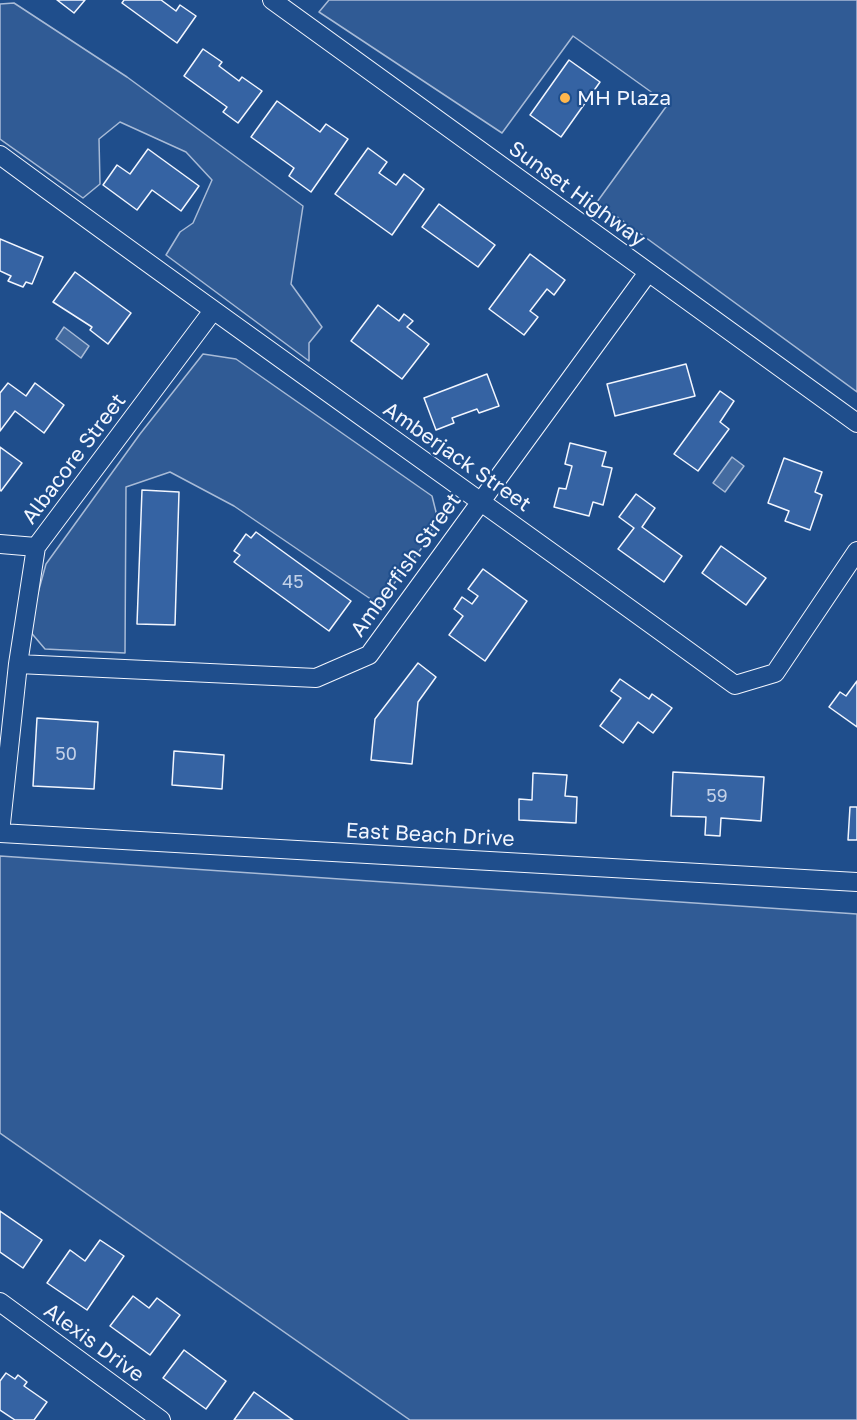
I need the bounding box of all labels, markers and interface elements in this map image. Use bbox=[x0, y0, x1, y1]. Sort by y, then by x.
place label: MH Plaza bbox=[577, 85, 671, 111]
marker: MH Plaza bbox=[558, 91, 572, 105]
street label: Sunset Highway bbox=[504, 136, 650, 252]
street label: Albacore Street bbox=[17, 389, 131, 529]
street label: Amberjack Street bbox=[378, 397, 536, 517]
street label: Amberfish Street bbox=[346, 488, 466, 642]
house number: 45 bbox=[282, 571, 304, 593]
house number: 50 bbox=[55, 743, 77, 765]
house number: 59 bbox=[706, 785, 728, 807]
street label: East Beach Drive bbox=[345, 818, 515, 852]
street label: Alexis Drive bbox=[39, 1298, 149, 1388]

